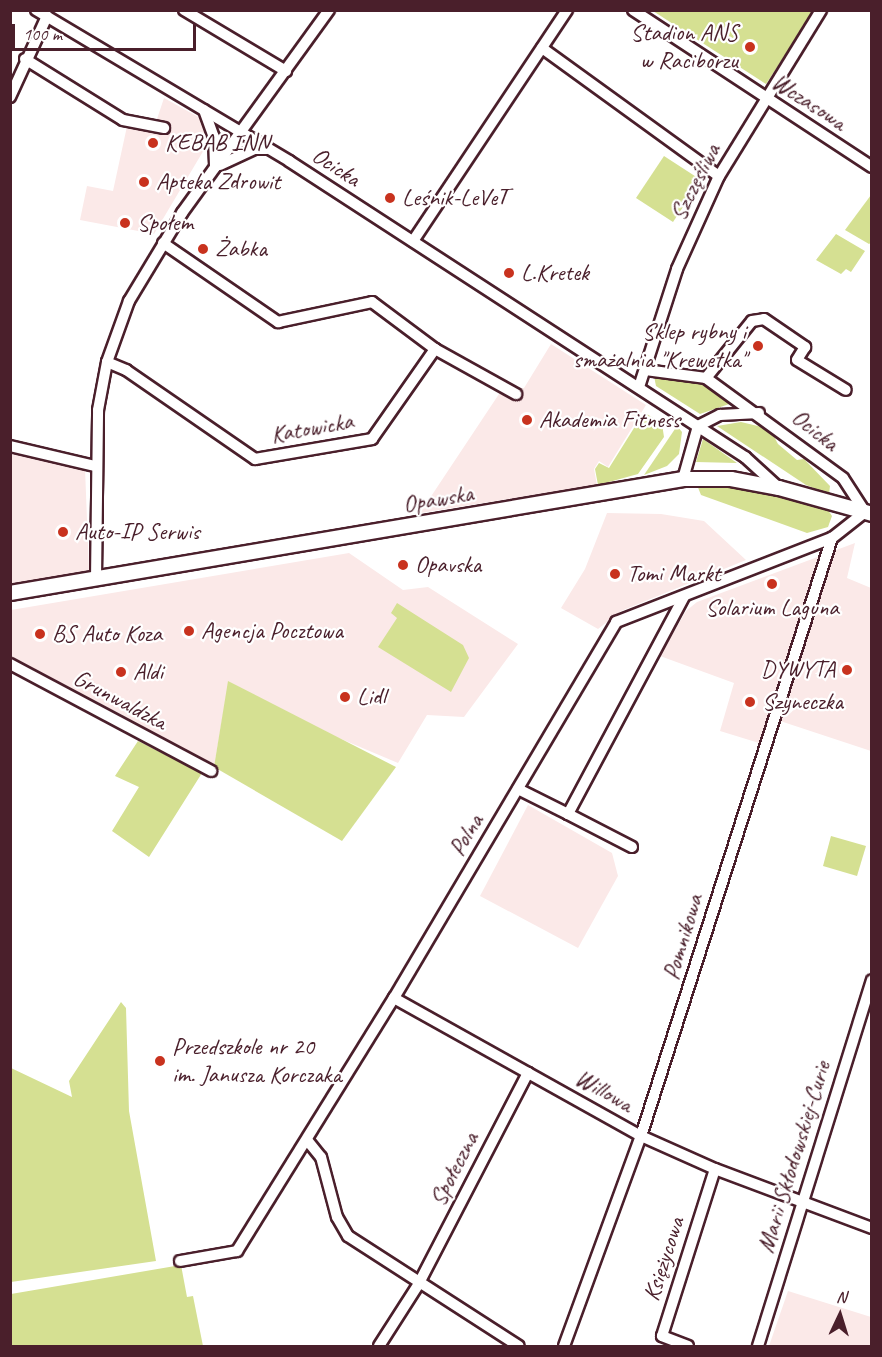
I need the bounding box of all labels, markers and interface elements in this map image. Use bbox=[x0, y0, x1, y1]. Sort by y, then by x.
scale bar bbox=[15, 12, 200, 50]
place label: Stadion ANS w Raciborzu bbox=[630, 19, 738, 75]
text: 100 m bbox=[23, 23, 62, 45]
marker: Stadion ANS w Raciborzu bbox=[743, 40, 757, 54]
street label: Wczasowa bbox=[766, 67, 852, 137]
place label: KEBAB INN bbox=[165, 129, 270, 157]
marker: KEBAB INN bbox=[146, 136, 160, 150]
street label: Szczęśliwa bbox=[663, 139, 727, 225]
street label: Ocicka bbox=[306, 141, 366, 193]
place label: Apteka Zdrowit bbox=[156, 168, 280, 196]
marker: Apteka Zdrowit bbox=[137, 175, 151, 189]
place label: Leśnik-LeVeT bbox=[402, 184, 508, 212]
marker: Leśnik-LeVeT bbox=[383, 191, 397, 205]
place label: Społem bbox=[137, 209, 193, 237]
marker: Społem bbox=[118, 216, 132, 230]
place label: Żabka bbox=[215, 235, 267, 263]
marker: Żabka bbox=[196, 242, 210, 256]
place label: L.Kretek bbox=[521, 259, 589, 287]
marker: L.Kretek bbox=[502, 266, 516, 280]
place label: Sklep rybny i smażalnia "Krewetka" bbox=[573, 318, 746, 374]
marker: Sklep rybny i smażalnia "Krewetka" bbox=[751, 339, 765, 353]
street label: Ocicka bbox=[786, 403, 844, 457]
place label: Akademia Fitness bbox=[539, 406, 680, 434]
street label: Katowicka bbox=[269, 407, 355, 449]
marker: Akademia Fitness bbox=[520, 413, 534, 427]
street label: Opawska bbox=[401, 479, 475, 519]
place label: Auto-IP Serwis bbox=[75, 518, 199, 546]
marker: Auto-IP Serwis bbox=[56, 525, 70, 539]
place label: Opavska bbox=[415, 551, 481, 579]
marker: Opavska bbox=[396, 558, 410, 572]
place label: Tomi Markt bbox=[627, 560, 721, 588]
marker: Tomi Markt bbox=[608, 567, 622, 581]
marker: Solarium Laguna bbox=[765, 577, 779, 591]
place label: Solarium Laguna bbox=[705, 594, 839, 622]
place label: Agencja Pocztowa bbox=[201, 617, 343, 645]
place label: BS Auto Koza bbox=[52, 620, 161, 648]
marker: Agencja Pocztowa bbox=[182, 624, 196, 638]
marker: BS Auto Koza bbox=[33, 627, 47, 641]
place label: DYWYTA bbox=[761, 656, 835, 684]
place label: Aldi bbox=[133, 658, 163, 686]
street label: Grunwaldzka bbox=[68, 663, 172, 737]
marker: DYWYTA bbox=[840, 663, 854, 677]
marker: Aldi bbox=[114, 665, 128, 679]
place label: Lidl bbox=[357, 683, 385, 711]
place label: Szyneczka bbox=[762, 688, 843, 716]
marker: Lidl bbox=[338, 690, 352, 704]
marker: Szyneczka bbox=[743, 695, 757, 709]
street label: Polna bbox=[442, 809, 490, 861]
street label: Pomnikowa bbox=[656, 891, 710, 983]
place label: Przedszkole nr 20 im. Janusza Korczaka bbox=[172, 1033, 341, 1089]
marker: Przedszkole nr 20 im. Janusza Korczaka bbox=[153, 1054, 167, 1068]
street label: Marii Skłodowskiej-Curie bbox=[751, 1058, 837, 1256]
street label: Willowa bbox=[570, 1064, 638, 1118]
street label: Społeczna bbox=[423, 1127, 485, 1211]
street label: Księżycowa bbox=[637, 1214, 691, 1304]
north arrow bbox=[810, 1285, 870, 1345]
text: N bbox=[836, 1287, 847, 1307]

